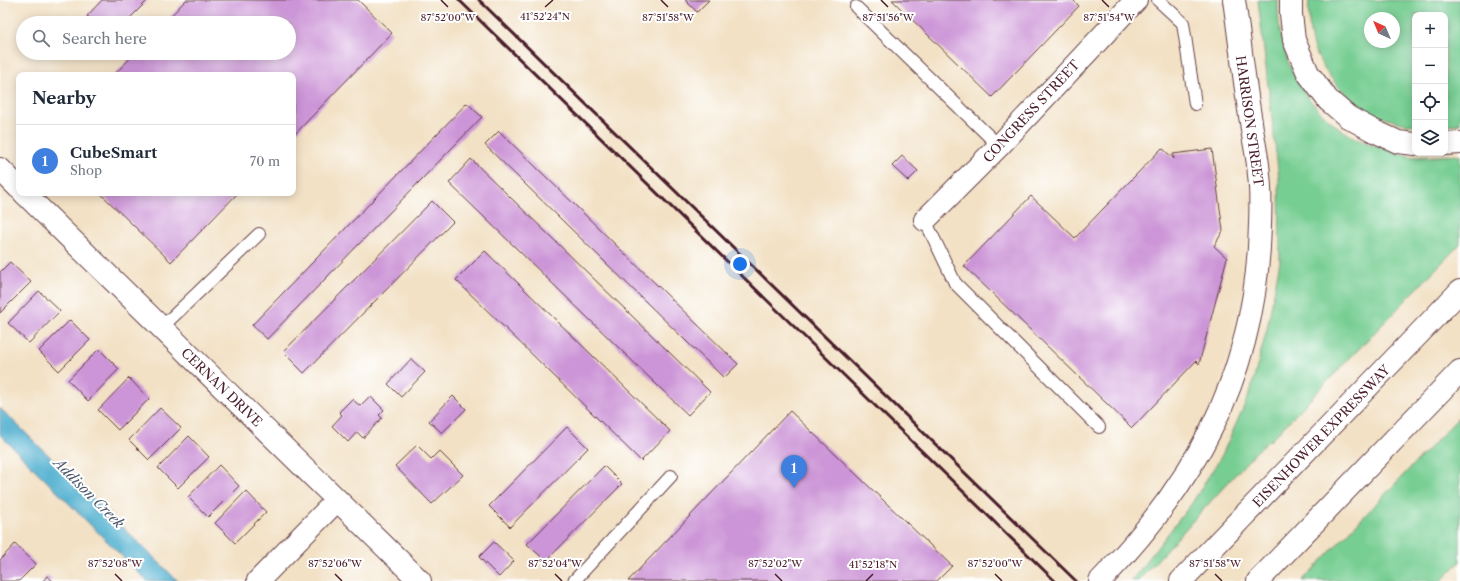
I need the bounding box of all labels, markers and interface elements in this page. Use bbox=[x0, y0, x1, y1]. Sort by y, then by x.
text: 41°52'24"N bbox=[520, 10, 570, 23]
text: 87°52'00"W bbox=[421, 11, 476, 24]
text: 87°51'58"W bbox=[642, 11, 695, 24]
text: 87°51'56"W bbox=[862, 11, 915, 24]
text: 87°51'54"W bbox=[1083, 11, 1136, 24]
north arrow bbox=[1364, 12, 1400, 48]
map controls bbox=[1412, 12, 1448, 156]
button: + bbox=[1412, 12, 1448, 48]
search box bbox=[16, 16, 296, 60]
icon: search bbox=[30, 27, 52, 49]
text: Search here bbox=[62, 29, 147, 48]
button: − bbox=[1412, 48, 1448, 84]
street label: HARRISON STREET bbox=[1233, 55, 1267, 188]
street label: CONGRESS STREET bbox=[979, 56, 1083, 165]
button: locate bbox=[1412, 84, 1448, 120]
text: Nearby bbox=[32, 88, 96, 108]
button: layers bbox=[1412, 120, 1448, 156]
text: CubeSmart bbox=[70, 143, 157, 162]
text: 1 bbox=[42, 153, 48, 169]
text: 70 m bbox=[250, 153, 280, 169]
text: Shop bbox=[70, 162, 102, 178]
your location bbox=[730, 254, 750, 274]
street label: CERNAN DRIVE bbox=[178, 344, 266, 430]
street label: EISENHOWER EXPRESSWAY bbox=[1249, 361, 1394, 510]
water label: Addison Creek bbox=[49, 453, 129, 533]
pin: 1 bbox=[781, 455, 807, 488]
text: 87°52'08"W bbox=[88, 557, 143, 570]
text: 87°52'06"W bbox=[308, 557, 363, 570]
text: 87°52'04"W bbox=[528, 557, 583, 570]
text: 87°52'02"W bbox=[748, 557, 803, 570]
text: 87°52'00"W bbox=[968, 557, 1023, 570]
text: 87°51'58"W bbox=[1189, 557, 1242, 570]
text: 41°52'18"N bbox=[849, 558, 897, 571]

